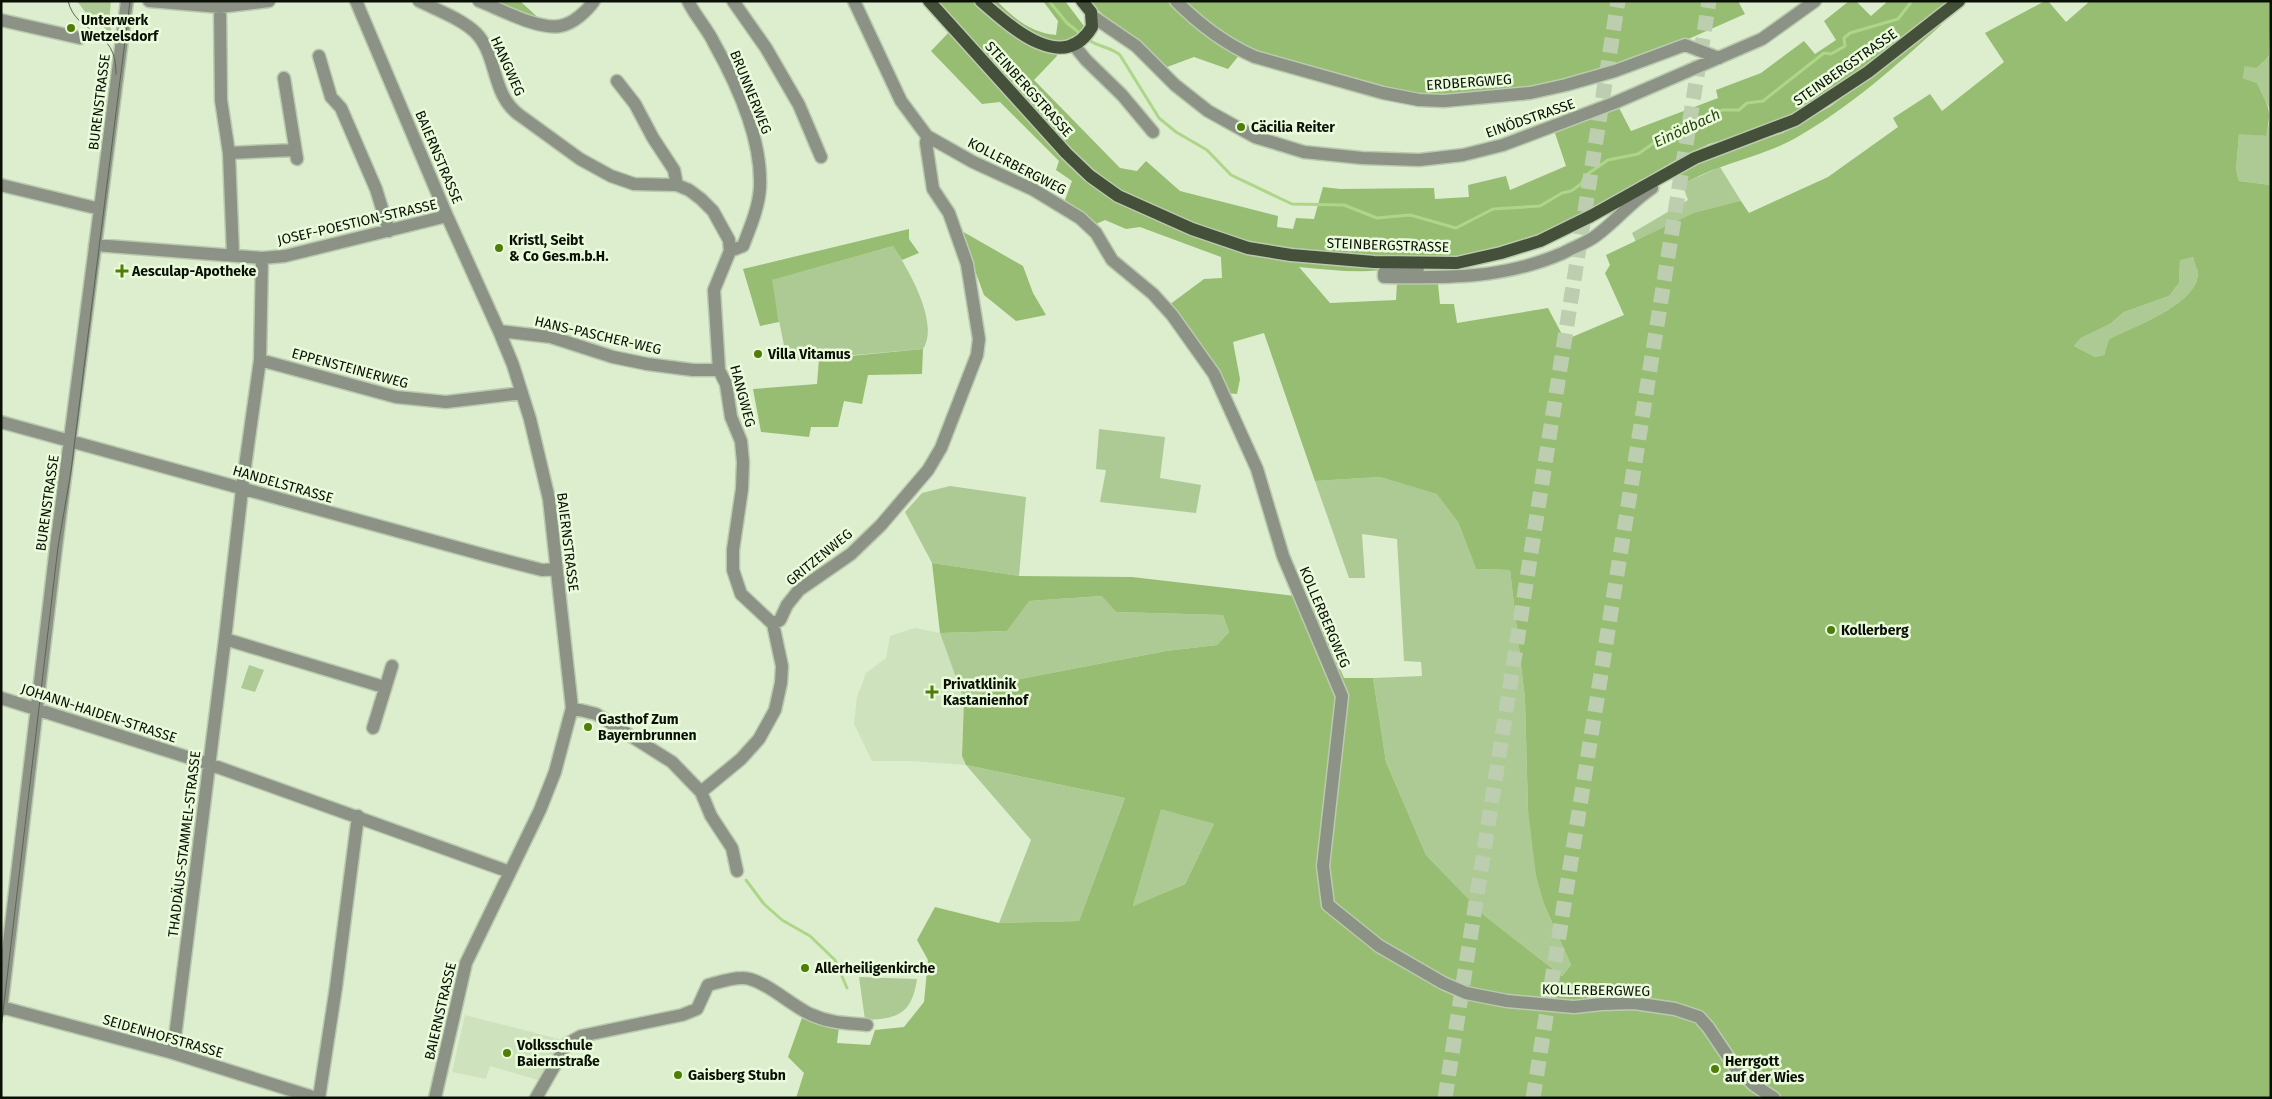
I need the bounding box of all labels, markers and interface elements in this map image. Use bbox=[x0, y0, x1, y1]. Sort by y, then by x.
place label: Unterwerk Wetzelsdorf bbox=[81, 12, 160, 45]
marker: Unterwerk Wetzelsdorf bbox=[65, 22, 77, 34]
street label: STEINBERGSTRASSE bbox=[1790, 25, 1900, 110]
street label: HANGWEG bbox=[487, 34, 528, 99]
street label: STEINBERGSTRASSE bbox=[981, 38, 1076, 141]
street label: BRUNNERWEG bbox=[726, 48, 775, 137]
street label: BURENSTRASSE bbox=[85, 53, 114, 151]
street label: ERDBERGWEG bbox=[1426, 71, 1512, 94]
street label: EINÖDSTRASSE bbox=[1483, 94, 1577, 142]
water label: Einödbach bbox=[1651, 105, 1723, 151]
street label: BAIERNSTRASSE bbox=[411, 108, 466, 206]
place label: Cäcilia Reiter bbox=[1251, 119, 1335, 136]
marker: Cäcilia Reiter bbox=[1235, 121, 1247, 133]
street label: KOLLERBERGWEG bbox=[965, 134, 1069, 199]
street label: JOSEF-POESTION-STRASSE bbox=[276, 196, 439, 249]
place label: Kristl, Seibt & Co Ges.m.b.H. bbox=[509, 232, 609, 265]
street label: STEINBERGSTRASSE bbox=[1326, 235, 1450, 256]
marker: Kristl, Seibt & Co Ges.m.b.H. bbox=[493, 242, 505, 254]
place label: Aesculap-Apotheke bbox=[131, 263, 257, 280]
marker: Aesculap-Apotheke bbox=[116, 265, 128, 277]
street label: HANS-PASCHER-WEG bbox=[533, 313, 663, 358]
street label: EPPENSTEINERWEG bbox=[290, 345, 410, 392]
place label: Villa Vitamus bbox=[767, 346, 851, 363]
marker: Villa Vitamus bbox=[752, 348, 764, 360]
street label: HANGWEG bbox=[726, 363, 759, 429]
street label: BURENSTRASSE bbox=[32, 454, 63, 552]
street label: HANDELSTRASSE bbox=[231, 462, 335, 507]
street label: BAIERNSTRASSE bbox=[553, 492, 582, 593]
street label: GRITZENWEG bbox=[783, 525, 856, 589]
street label: KOLLERBERGWEG bbox=[1296, 564, 1354, 670]
place label: Kollerberg bbox=[1841, 622, 1909, 639]
marker: Kollerberg bbox=[1825, 624, 1837, 636]
place label: Privatklinik Kastanienhof bbox=[943, 676, 1030, 709]
street label: JOHANN-HAIDEN-STRASSE bbox=[19, 680, 179, 747]
marker: Privatklinik Kastanienhof bbox=[925, 685, 939, 699]
place label: Gasthof Zum Bayernbrunnen bbox=[598, 711, 697, 744]
marker: Gasthof Zum Bayernbrunnen bbox=[582, 721, 594, 733]
street label: THADDÄUS-STAMMEL-STRASSE bbox=[165, 750, 204, 938]
place label: Allerheiligenkirche bbox=[814, 960, 936, 977]
street label: BAIERNSTRASSE bbox=[421, 961, 460, 1062]
marker: Allerheiligenkirche bbox=[799, 962, 811, 974]
street label: KOLLERBERGWEG bbox=[1542, 981, 1650, 1000]
street label: SEIDENHOFSTRASSE bbox=[101, 1011, 225, 1062]
place label: Volksschule Baiernstraße bbox=[516, 1037, 600, 1070]
marker: Volksschule Baiernstraße bbox=[501, 1047, 513, 1059]
place label: Herrgott auf der Wies bbox=[1725, 1053, 1805, 1086]
marker: Herrgott auf der Wies bbox=[1709, 1063, 1721, 1075]
place label: Gaisberg Stubn bbox=[688, 1067, 786, 1084]
marker: Gaisberg Stubn bbox=[672, 1069, 684, 1081]

